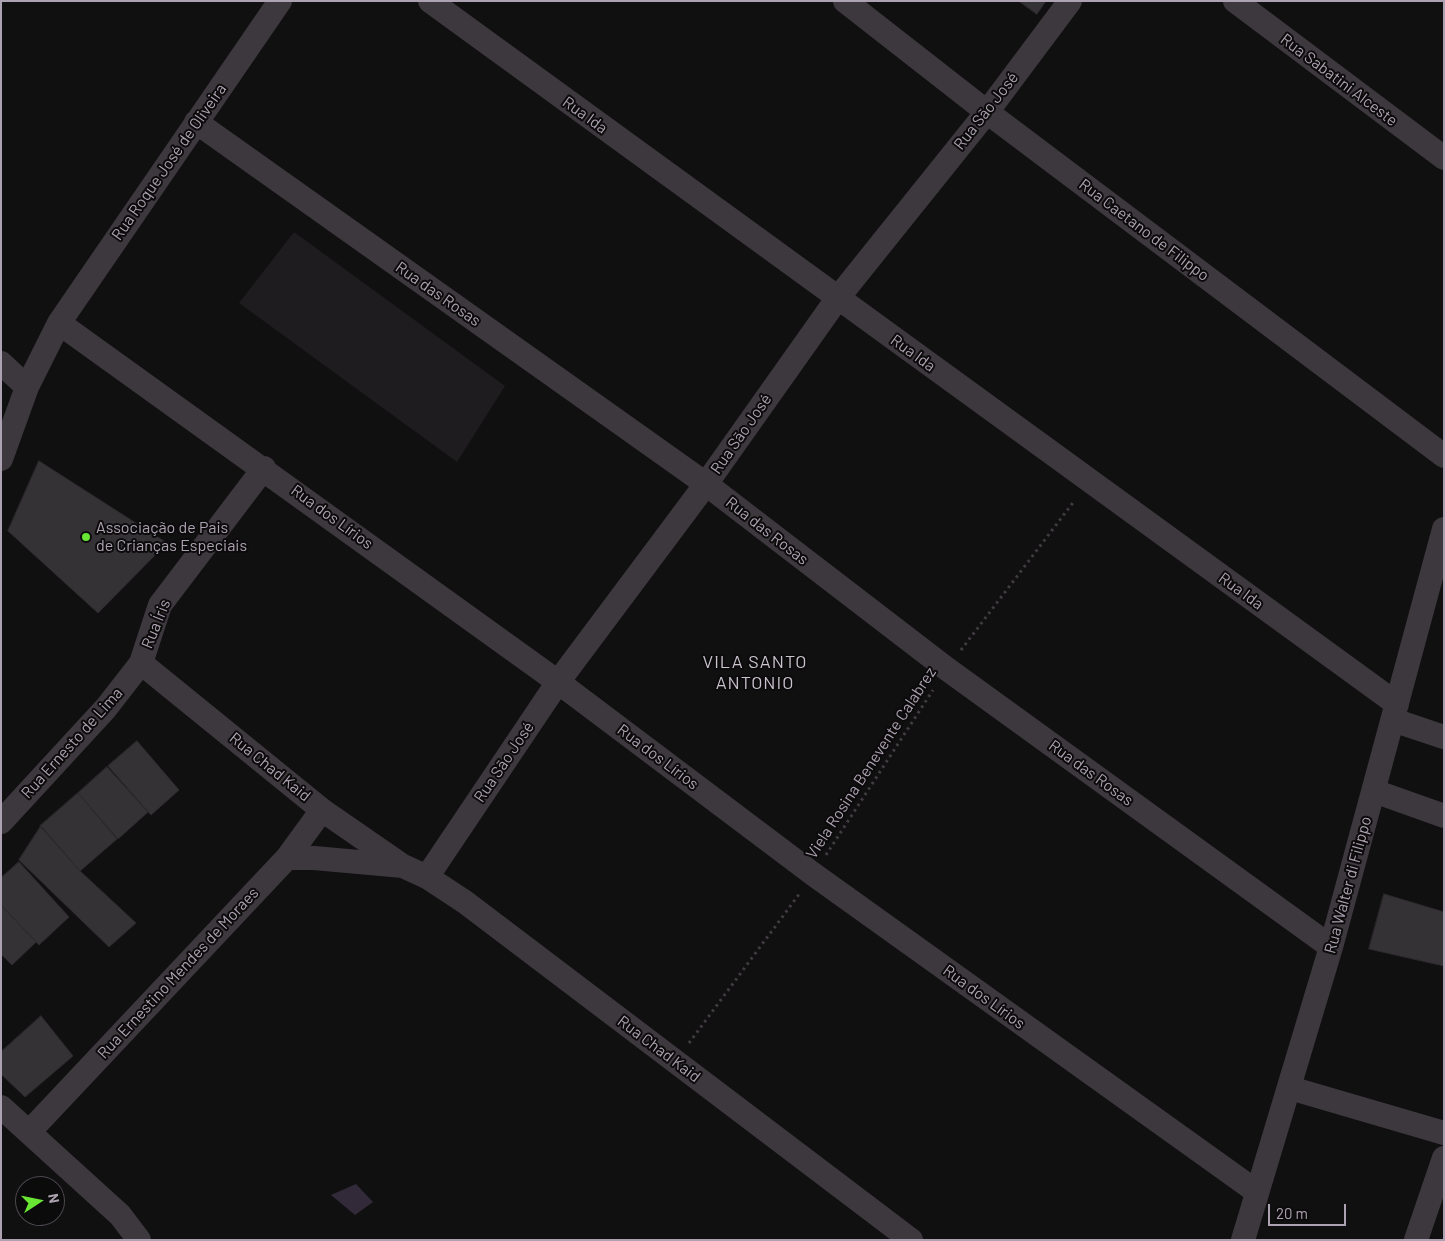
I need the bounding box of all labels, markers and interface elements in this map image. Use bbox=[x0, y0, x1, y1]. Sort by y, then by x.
street label: Rua Sabatini Alceste bbox=[1277, 30, 1401, 130]
street label: Rua São José bbox=[950, 68, 1022, 154]
street label: Rua Roque José de Oliveira bbox=[108, 80, 230, 244]
street label: Rua Ida bbox=[559, 92, 611, 138]
street label: Rua Caetano de Filippo bbox=[1075, 175, 1213, 285]
street label: Rua das Rosas bbox=[392, 258, 484, 330]
street label: Rua Ida bbox=[887, 330, 939, 376]
street label: Rua São José bbox=[706, 390, 776, 478]
street label: Rua dos Lírios bbox=[287, 481, 377, 553]
street label: Rua das Rosas bbox=[722, 493, 812, 569]
place label: Associação de Pais de Crianças Especiais bbox=[96, 518, 247, 556]
marker: Associação de Pais de Crianças Especiais bbox=[80, 531, 92, 543]
street label: Rua Ida bbox=[1215, 568, 1267, 614]
street label: Rua Íris bbox=[137, 597, 175, 651]
district label: VILA SANTO ANTONIO bbox=[701, 651, 809, 694]
street label: Viela Rosina Benevente Calabrez bbox=[802, 664, 940, 862]
street label: Rua Ernesto de Lima bbox=[17, 684, 127, 802]
street label: Rua São José bbox=[470, 718, 538, 806]
street label: Rua dos Lírios bbox=[614, 720, 702, 794]
street label: Rua Chad Kaid bbox=[226, 728, 314, 806]
street label: Rua das Rosas bbox=[1045, 736, 1137, 810]
street label: Rua Walter di Filippo bbox=[1320, 814, 1376, 956]
street label: Rua Ernestino Mendes de Moraes bbox=[93, 883, 263, 1063]
street label: Rua dos Lírios bbox=[939, 961, 1029, 1033]
street label: Rua Chad Kaid bbox=[614, 1012, 704, 1086]
north arrow bbox=[15, 1176, 65, 1226]
text: N bbox=[45, 1192, 63, 1204]
scale bar bbox=[1270, 1194, 1348, 1226]
text: 20 m bbox=[1276, 1204, 1308, 1222]

